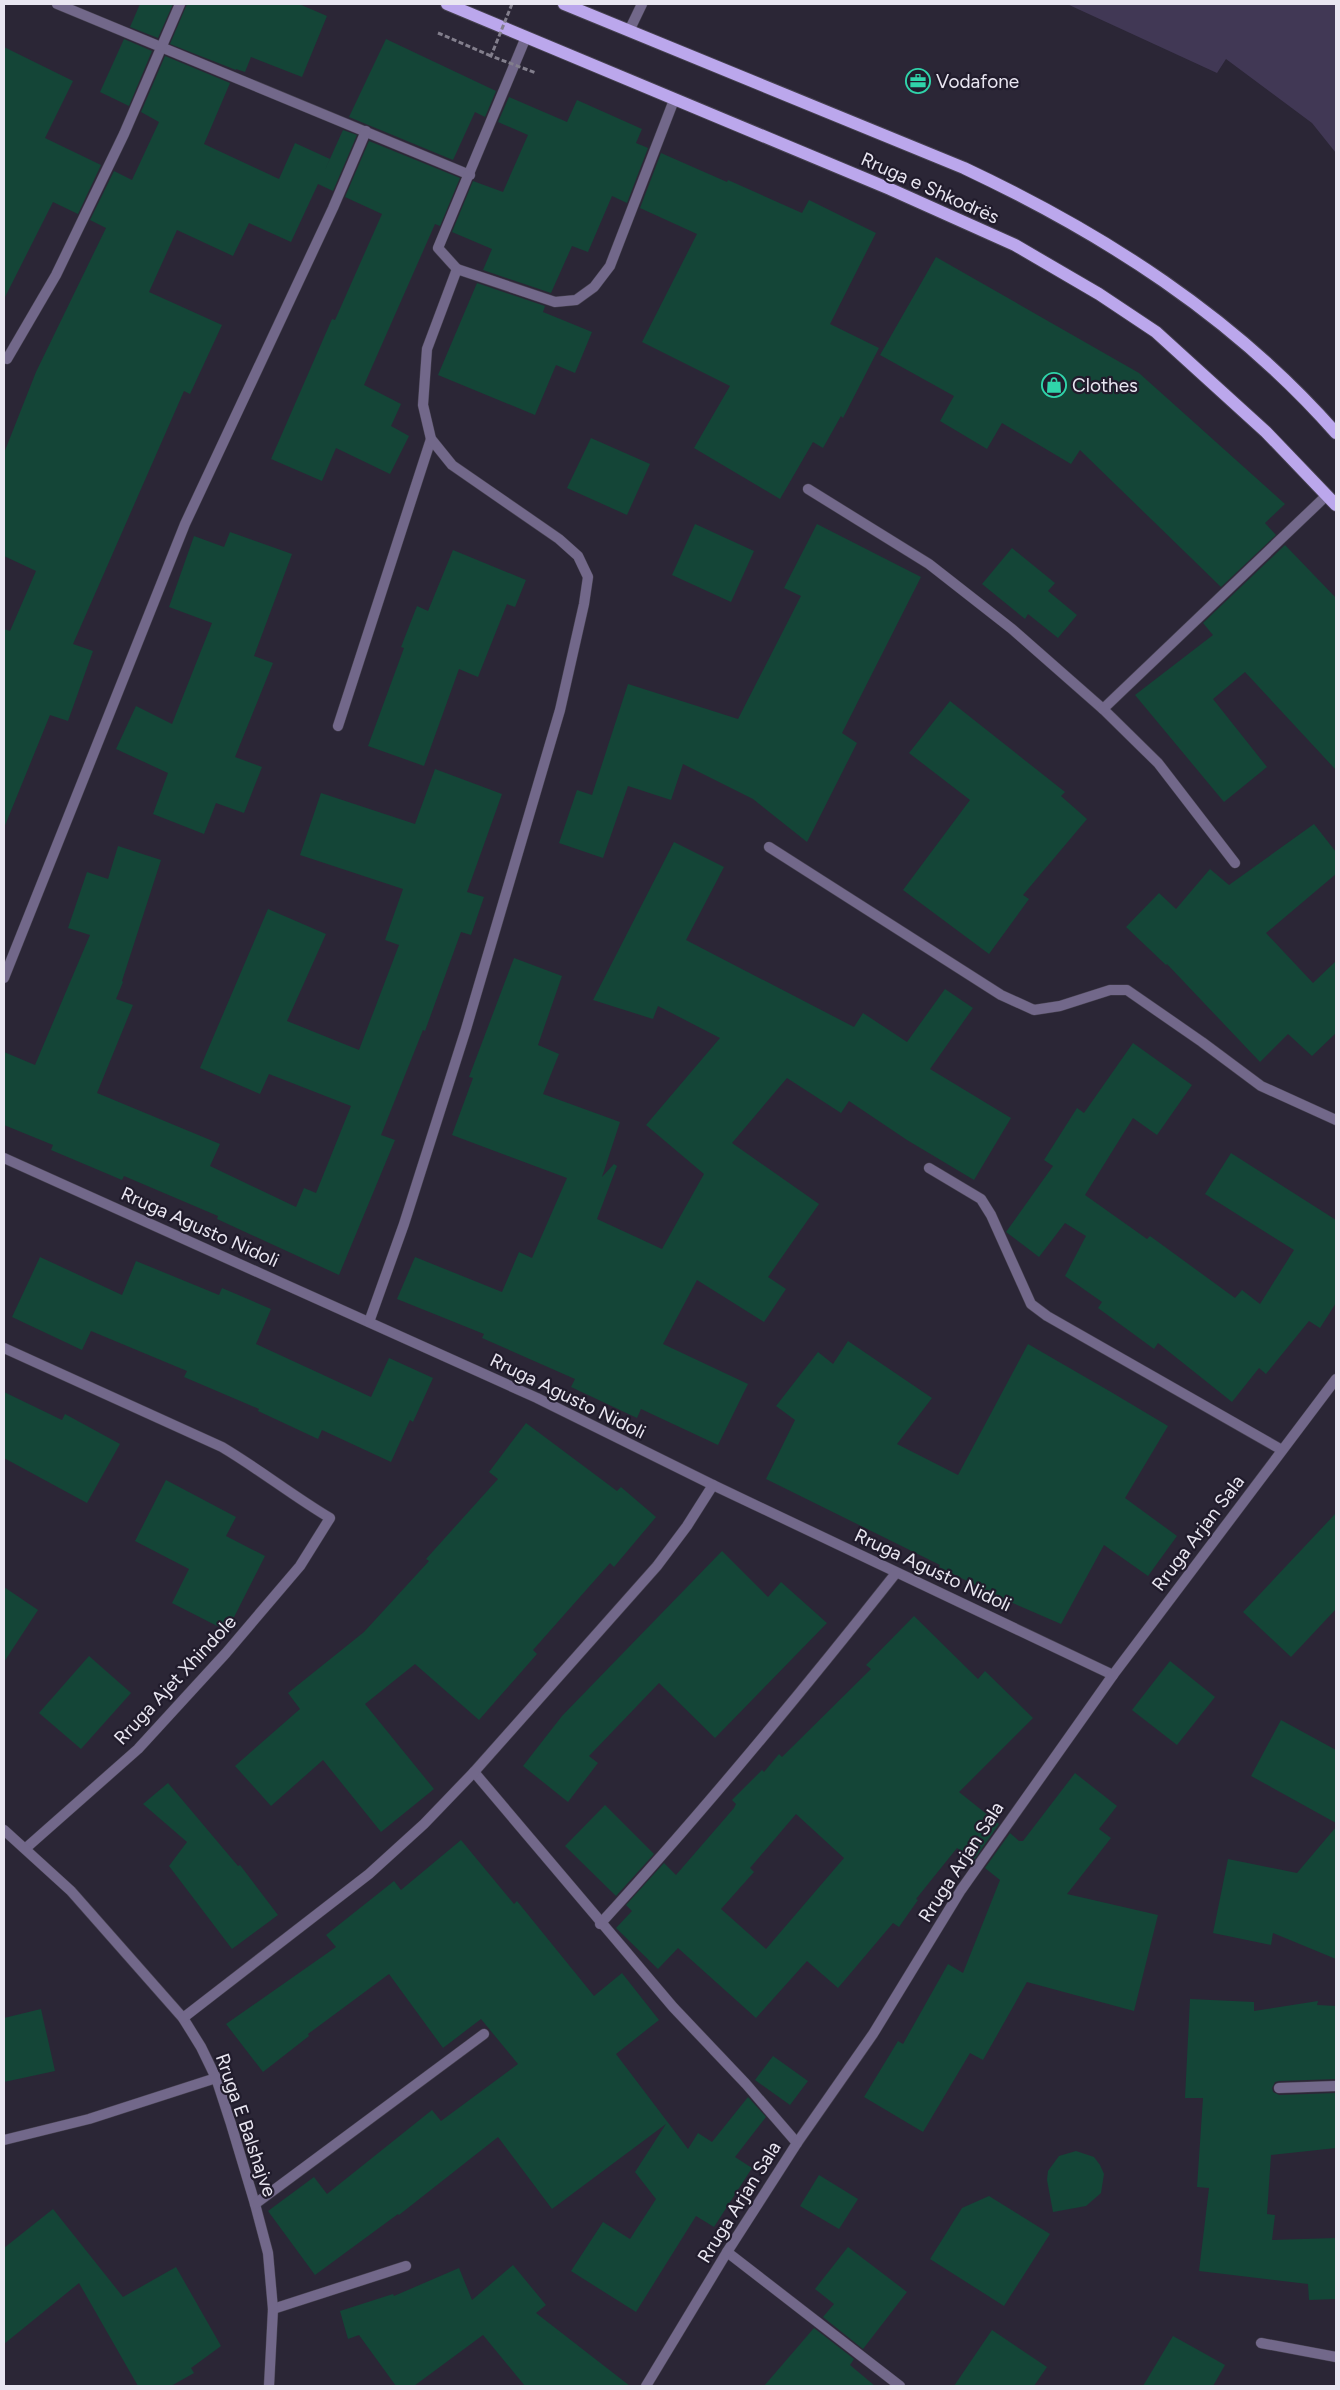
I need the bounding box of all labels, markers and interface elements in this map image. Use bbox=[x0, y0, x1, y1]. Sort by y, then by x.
office icon: Vodafone bbox=[905, 68, 931, 94]
place label: Vodafone bbox=[936, 70, 1019, 93]
street label: Rruga e Shkodrës bbox=[857, 147, 1003, 229]
shop icon: Clothes bbox=[1041, 372, 1067, 398]
place label: Clothes bbox=[1072, 374, 1138, 397]
street label: Rruga Agusto Nidoli bbox=[117, 1182, 283, 1272]
street label: Rruga Agusto Nidoli bbox=[486, 1348, 650, 1444]
street label: Rruga Arjan Sala bbox=[1147, 1471, 1249, 1595]
street label: Rruga Agusto Nidoli bbox=[851, 1524, 1015, 1616]
street label: Rruga Ajet Xhindole bbox=[109, 1610, 241, 1750]
street label: Rruga Arjan Sala bbox=[913, 1797, 1009, 1927]
street label: Rruga E Balshajve bbox=[211, 2050, 281, 2200]
street label: Rruga Arjan Sala bbox=[692, 2137, 786, 2267]

